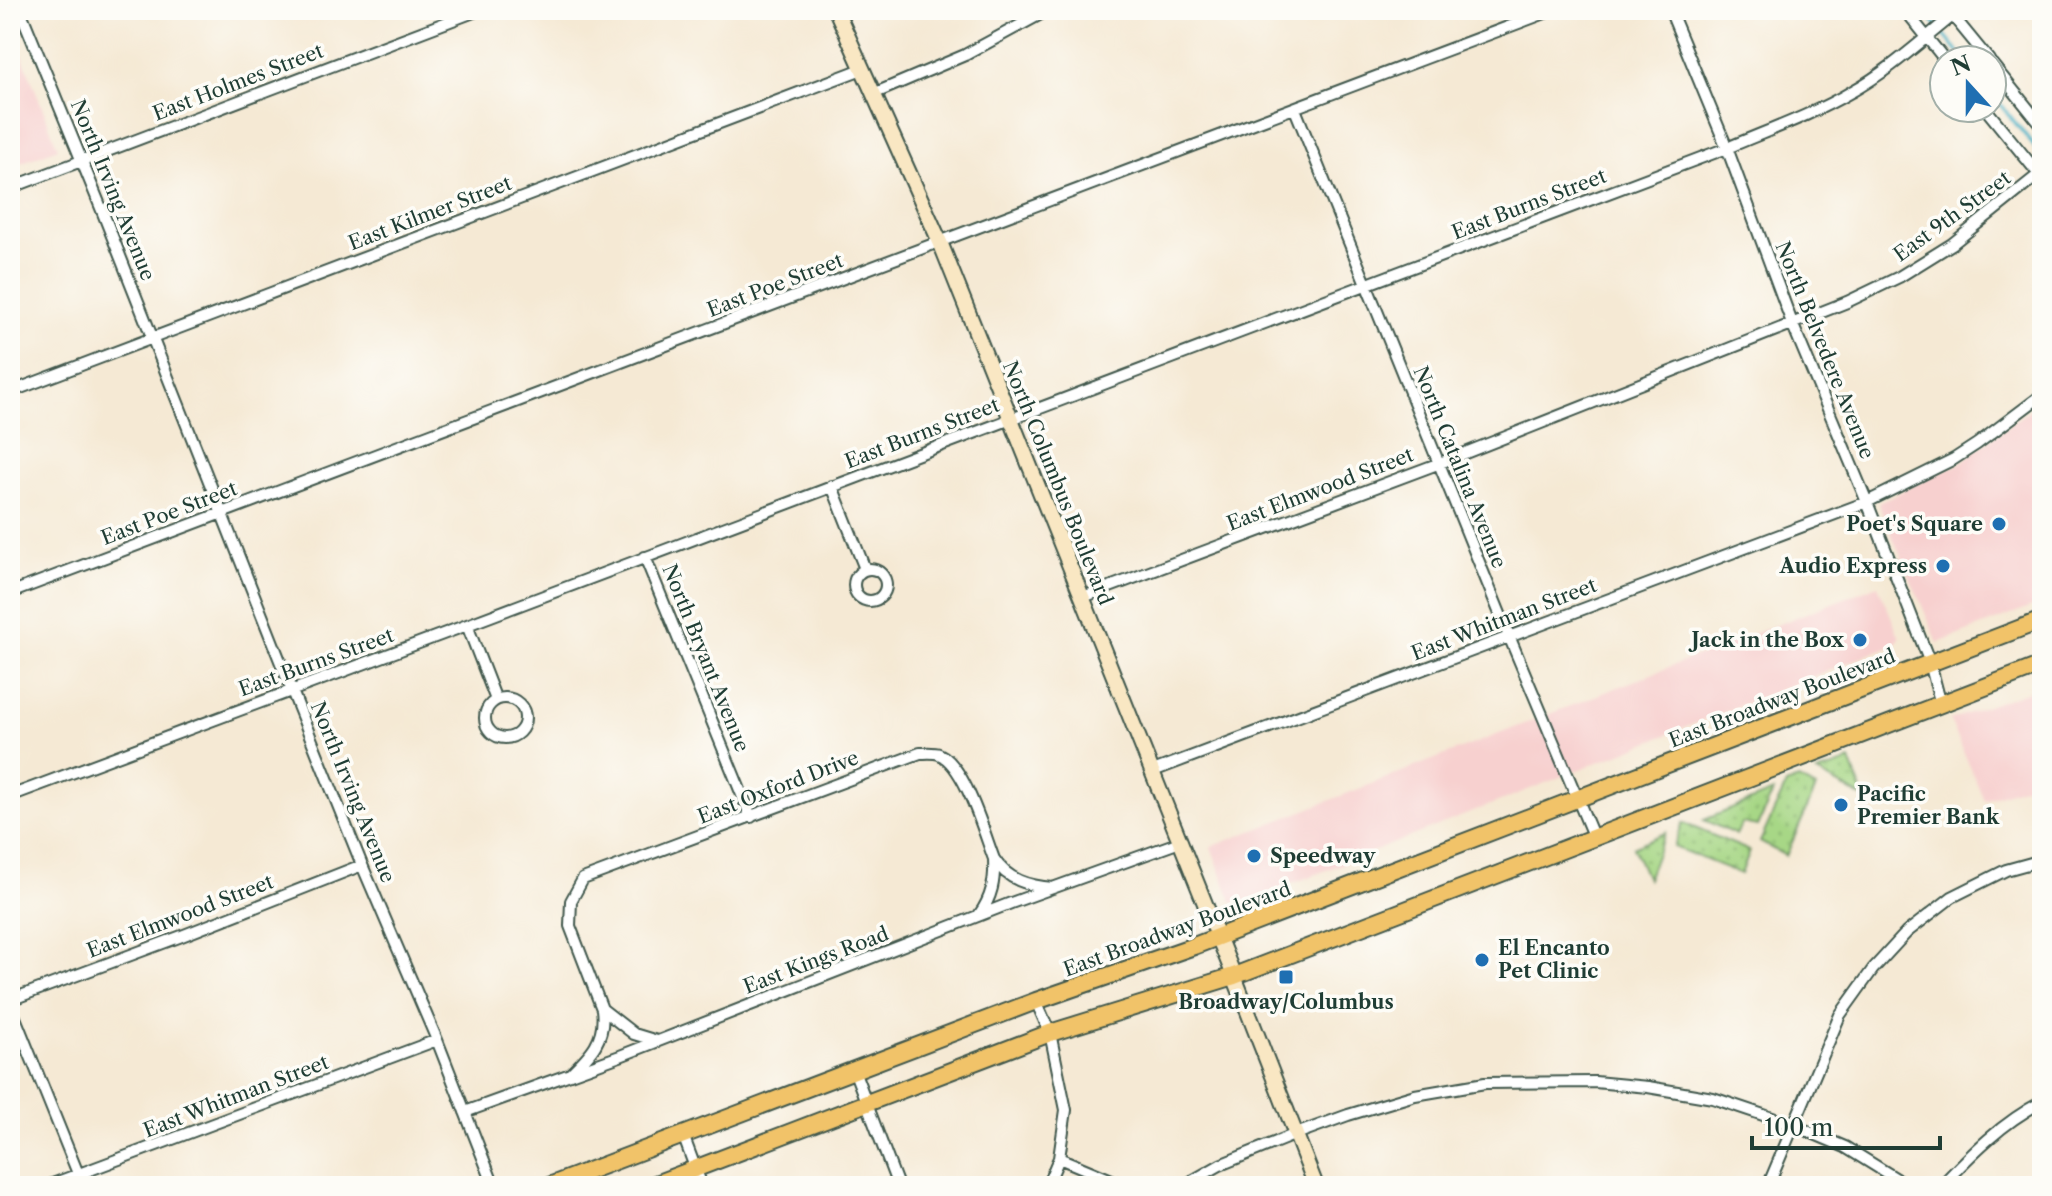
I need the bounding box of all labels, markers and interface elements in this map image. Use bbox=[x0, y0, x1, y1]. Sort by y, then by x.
street label: East Holmes Street bbox=[149, 38, 327, 126]
north arrow bbox=[1928, 44, 2008, 124]
text: N bbox=[1947, 50, 1975, 82]
street label: North Irving Avenue bbox=[66, 96, 160, 284]
street label: East Burns Street bbox=[1448, 164, 1610, 244]
street label: East 9th Street bbox=[1889, 166, 2015, 266]
street label: East Kilmer Street bbox=[345, 171, 515, 255]
street label: North Belvedere Avenue bbox=[1770, 238, 1880, 462]
street label: East Poe Street bbox=[704, 248, 846, 322]
street label: North Columbus Boulevard bbox=[998, 357, 1118, 609]
street label: North Catalina Avenue bbox=[1408, 363, 1512, 571]
street label: East Burns Street bbox=[841, 393, 1003, 473]
street label: East Elmwood Street bbox=[1223, 442, 1417, 536]
street label: East Poe Street bbox=[98, 476, 240, 550]
place label: Poet's Square bbox=[1846, 512, 1983, 536]
marker: Poet's Square bbox=[1990, 515, 2008, 533]
place label: Audio Express bbox=[1778, 554, 1927, 578]
marker: Audio Express bbox=[1934, 557, 1952, 575]
street label: North Bryant Avenue bbox=[657, 561, 755, 755]
street label: East Whitman Street bbox=[1408, 573, 1600, 665]
street label: East Burns Street bbox=[235, 623, 397, 701]
place label: Jack in the Box bbox=[1687, 628, 1845, 652]
marker: Jack in the Box bbox=[1851, 631, 1869, 649]
street label: East Broadway Boulevard bbox=[1665, 644, 1899, 752]
street label: North Irving Avenue bbox=[306, 698, 400, 886]
street label: East Oxford Drive bbox=[694, 745, 862, 829]
place label: Pacific Premier Bank bbox=[1857, 782, 2000, 829]
marker: Pacific Premier Bank bbox=[1832, 796, 1850, 814]
place label: Speedway bbox=[1270, 844, 1376, 868]
marker: Speedway bbox=[1245, 847, 1263, 865]
street label: East Elmwood Street bbox=[83, 869, 277, 963]
street label: East Broadway Boulevard bbox=[1060, 877, 1294, 981]
street label: East Kings Road bbox=[740, 921, 892, 999]
place label: El Encanto Pet Clinic bbox=[1498, 936, 1610, 983]
marker: El Encanto Pet Clinic bbox=[1473, 951, 1491, 969]
marker: Broadway/Columbus bbox=[1277, 968, 1295, 986]
place label: Broadway/Columbus bbox=[1178, 990, 1394, 1014]
street label: East Whitman Street bbox=[140, 1050, 332, 1142]
scale bar bbox=[1752, 1100, 1940, 1150]
text: 100 m bbox=[1764, 1113, 1833, 1142]

